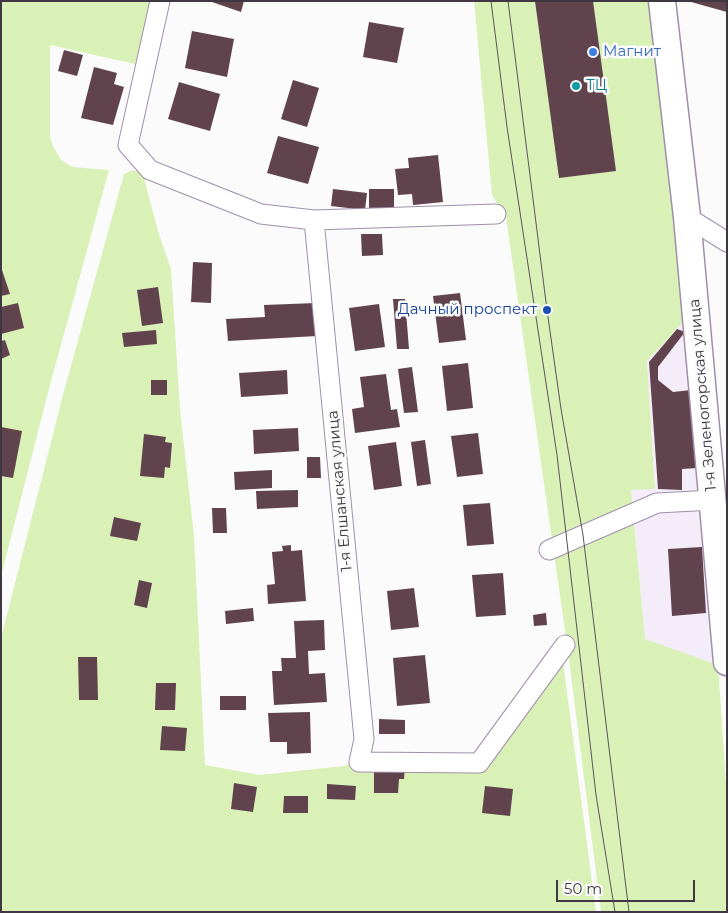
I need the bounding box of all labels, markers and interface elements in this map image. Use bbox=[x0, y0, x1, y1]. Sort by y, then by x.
place label: Магнит bbox=[603, 43, 661, 61]
marker: Магнит bbox=[587, 46, 599, 58]
place label: ТЦ bbox=[586, 77, 607, 95]
marker: ТЦ bbox=[570, 80, 582, 92]
street label: 1-я Зеленогорская улица bbox=[686, 298, 720, 492]
place label: Дачный проспект bbox=[398, 301, 537, 319]
marker: Дачный проспект bbox=[541, 304, 553, 316]
street label: 1-я Елшанская улица bbox=[324, 410, 356, 572]
scale bar bbox=[558, 870, 697, 902]
text: 50 m bbox=[564, 879, 602, 898]

